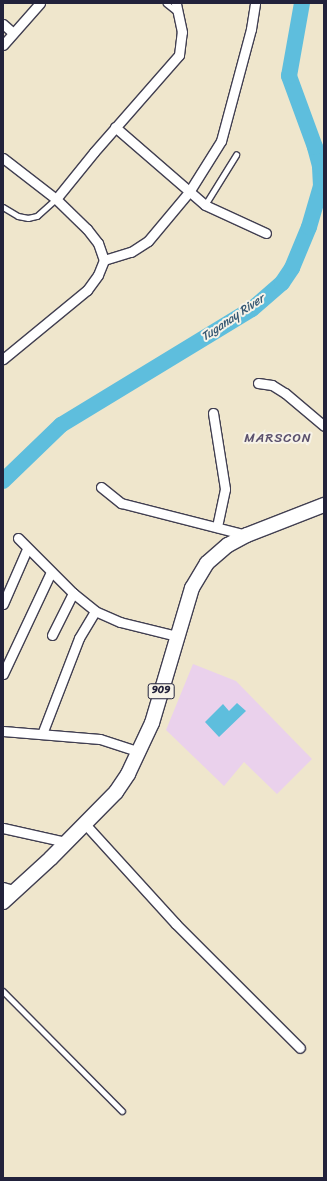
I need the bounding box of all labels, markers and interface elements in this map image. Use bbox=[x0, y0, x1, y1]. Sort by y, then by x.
water label: Tuganay River bbox=[199, 292, 267, 344]
district label: MARSCON bbox=[245, 430, 311, 446]
road number: 909 bbox=[147, 683, 175, 699]

